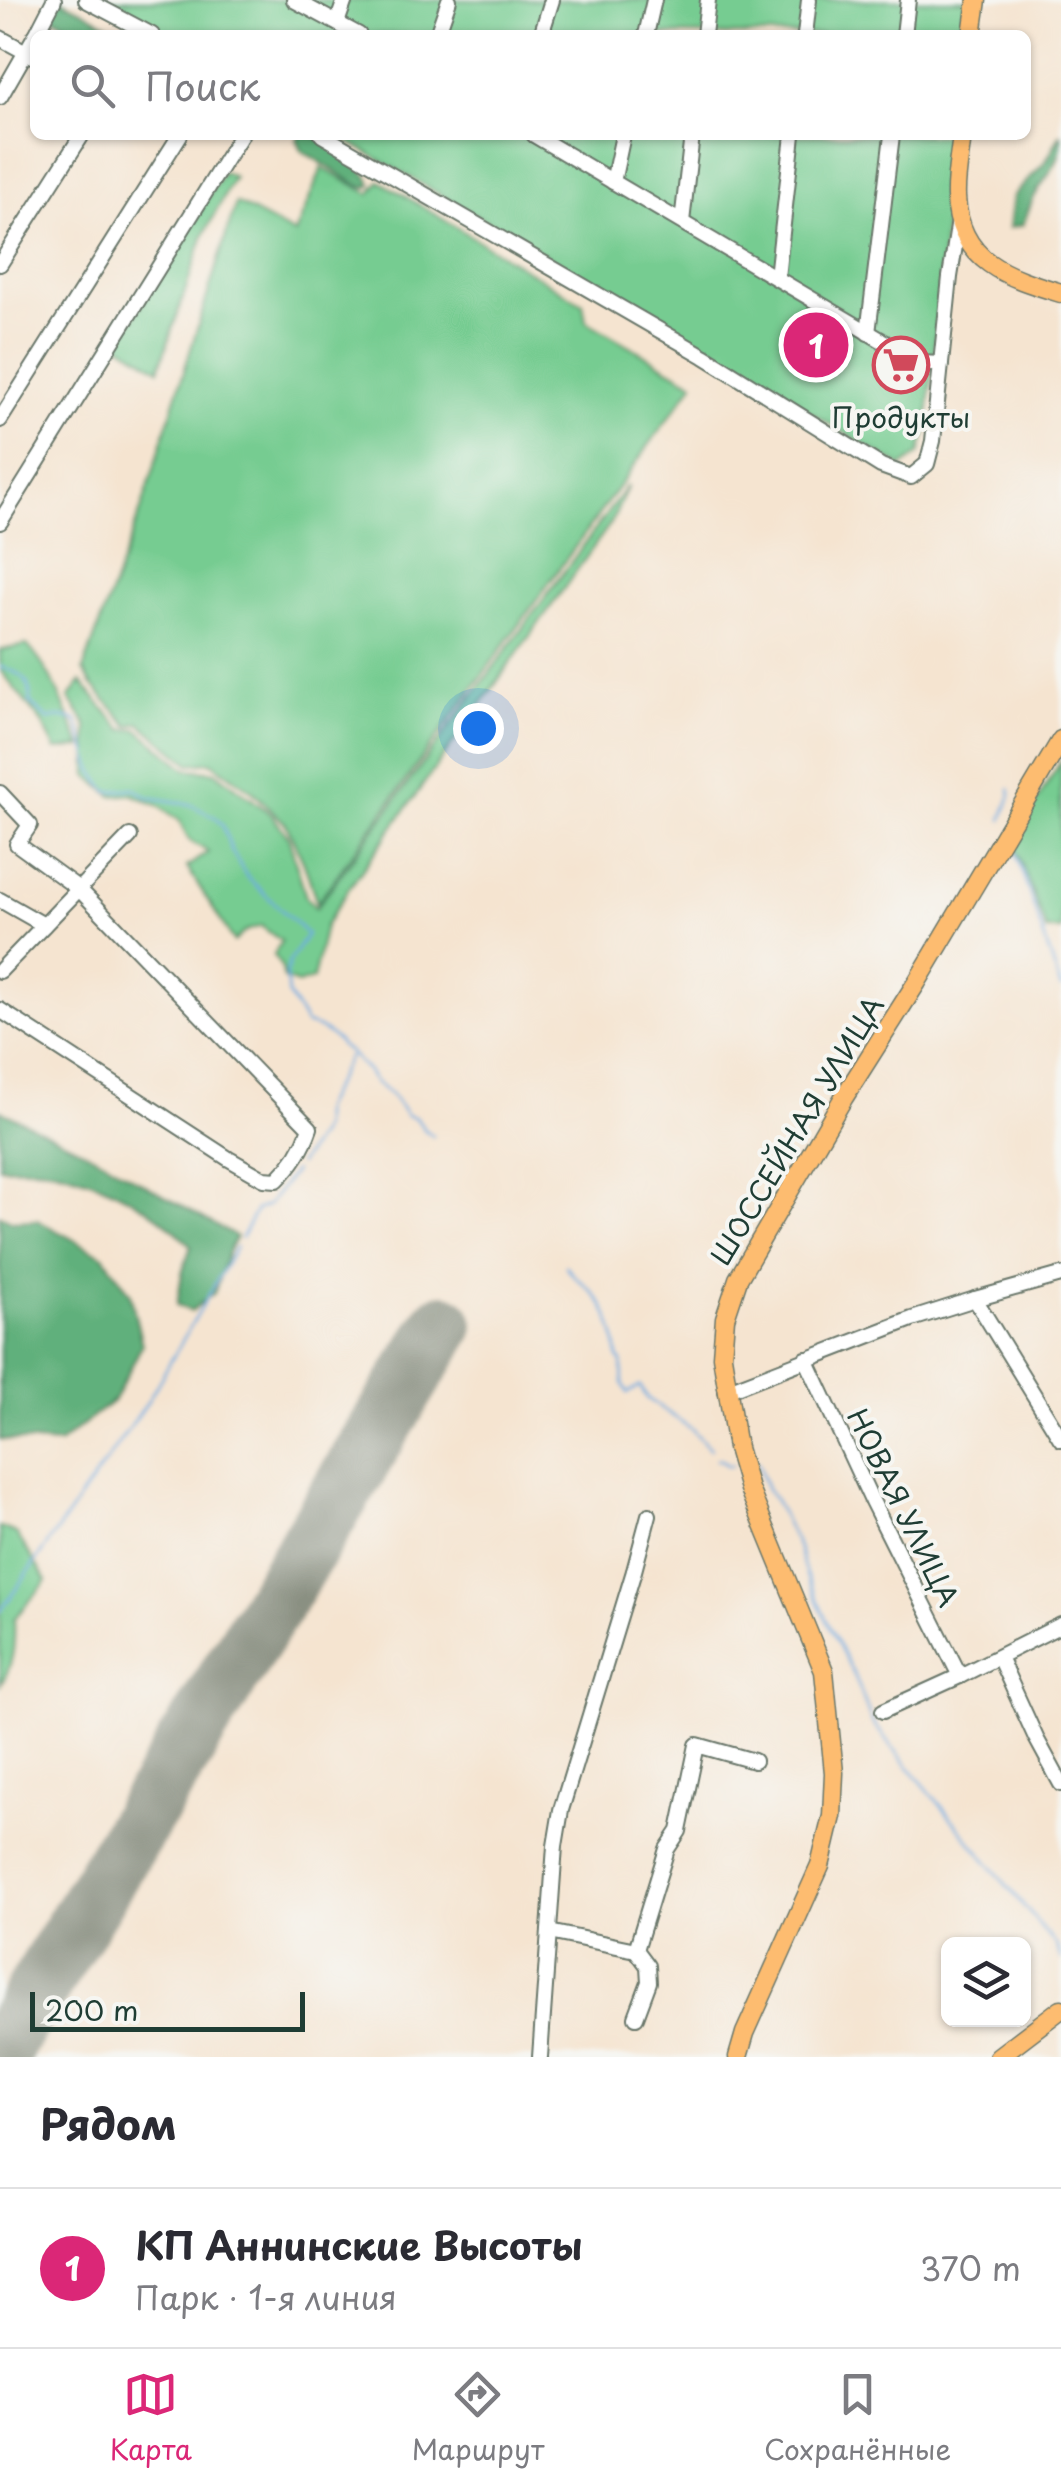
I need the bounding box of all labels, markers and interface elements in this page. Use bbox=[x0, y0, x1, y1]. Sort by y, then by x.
search box bbox=[30, 30, 1031, 140]
text: Поиск bbox=[145, 57, 260, 114]
icon: search bbox=[65, 58, 120, 113]
pin: 1 bbox=[784, 308, 848, 382]
supermarket icon: Продукты bbox=[871, 335, 931, 395]
place label: Продукты bbox=[832, 395, 970, 438]
your location bbox=[453, 703, 504, 754]
street label: ШОССЕЙНАЯ УЛИЦА bbox=[698, 987, 894, 1273]
street label: НОВАЯ УЛИЦА bbox=[837, 1400, 971, 1614]
map controls bbox=[941, 1937, 1031, 2027]
button: layers bbox=[941, 1937, 1031, 2027]
scale bar bbox=[30, 1987, 305, 2032]
text: 200 m bbox=[45, 1988, 138, 2031]
text: Рядом bbox=[40, 2091, 177, 2154]
text: КП Аннинские Высоты bbox=[135, 2216, 583, 2273]
text: 1 bbox=[65, 2244, 80, 2292]
text: 370 m bbox=[920, 2244, 1021, 2292]
text: Парк · 1-я линия bbox=[135, 2273, 397, 2321]
tab: Карта bbox=[110, 2367, 192, 2470]
tab: Маршрут bbox=[412, 2367, 544, 2470]
tab: Сохранённые bbox=[764, 2367, 951, 2470]

